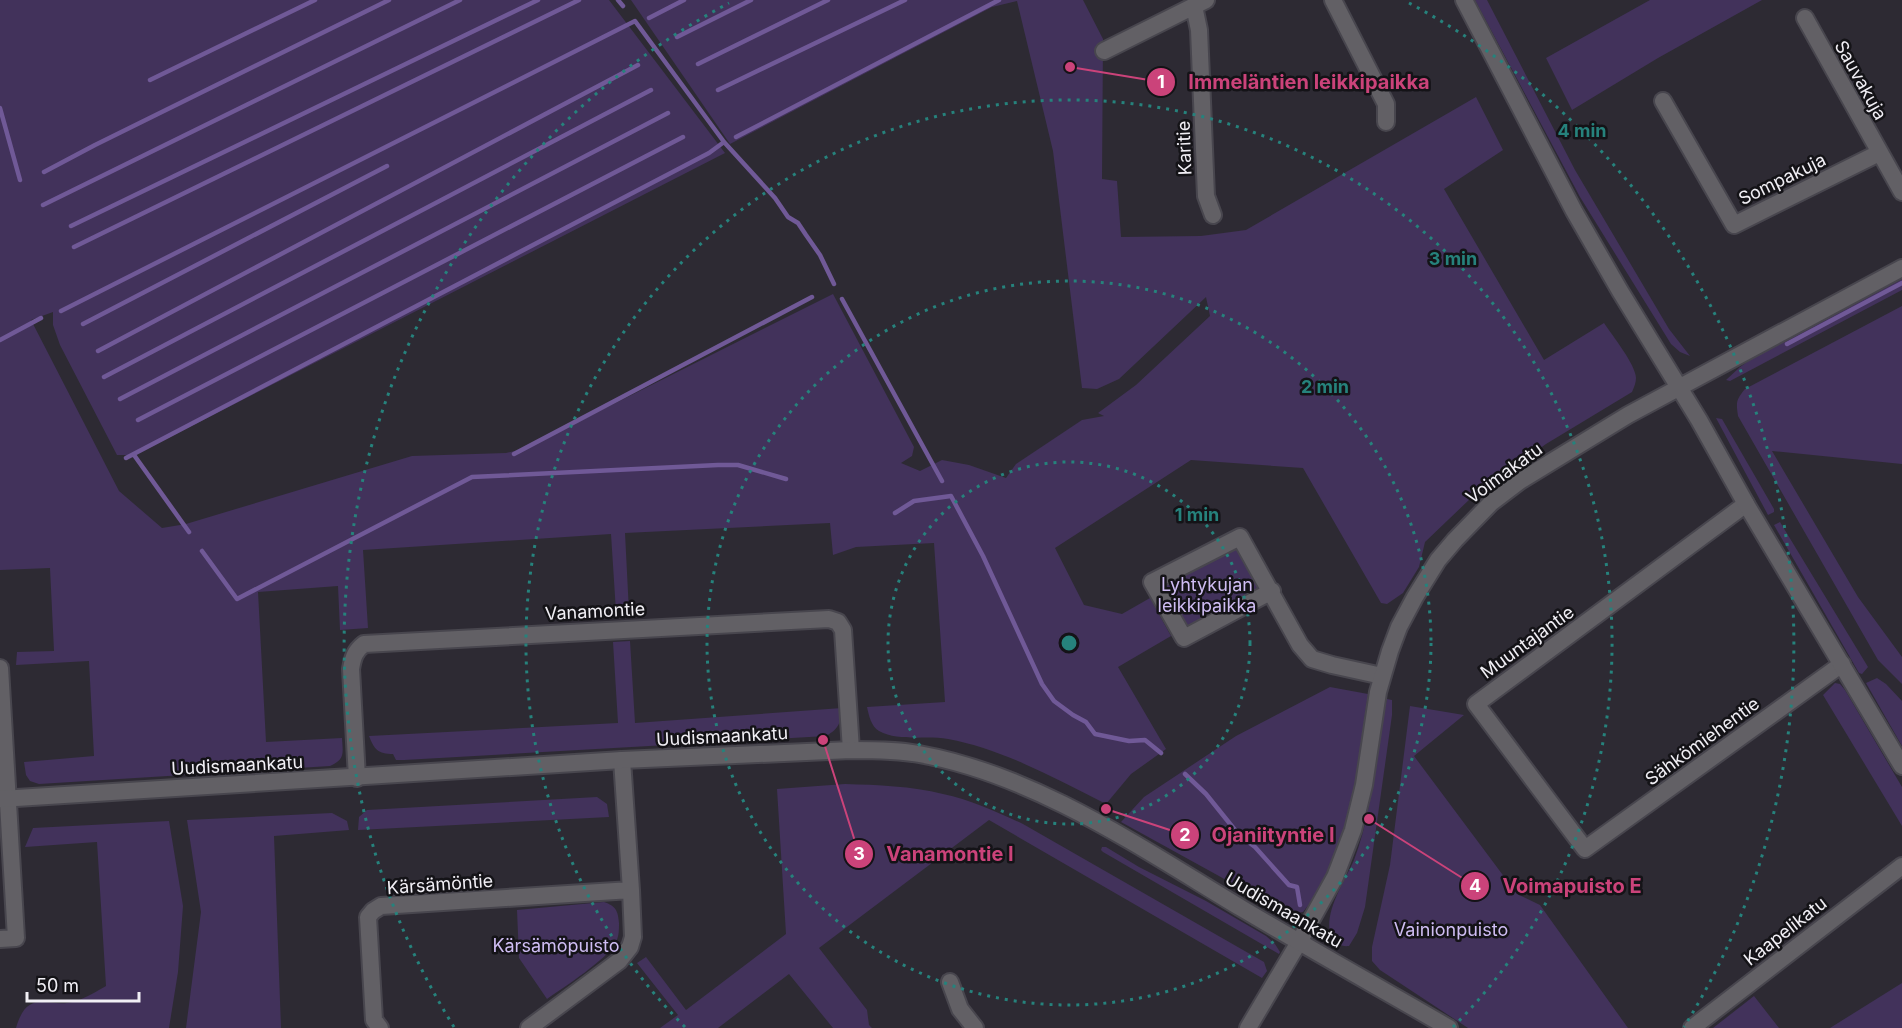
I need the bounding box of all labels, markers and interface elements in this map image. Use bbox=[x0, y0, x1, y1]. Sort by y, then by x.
street label: Sauvakuja bbox=[1831, 37, 1891, 123]
callout: Immeläntien leikkipaikka bbox=[1146, 63, 1441, 101]
text: Immeläntien leikkipaikka bbox=[1188, 70, 1430, 94]
text: 1 bbox=[1157, 71, 1165, 92]
street label: Karitie bbox=[1173, 120, 1195, 176]
text: 4 min bbox=[1558, 120, 1606, 141]
street label: Sompakuja bbox=[1735, 149, 1829, 209]
text: 3 min bbox=[1429, 248, 1477, 269]
text: 2 min bbox=[1301, 376, 1349, 397]
street label: Voimakatu bbox=[1462, 438, 1546, 508]
text: 1 min bbox=[1175, 504, 1219, 525]
park label: Lyhtykujan leikkipaikka bbox=[1158, 574, 1256, 616]
street label: Vanamontie bbox=[544, 598, 646, 624]
street label: Muuntajantie bbox=[1476, 601, 1578, 683]
centre of rings bbox=[1059, 633, 1079, 653]
street label: Sähkömiehentie bbox=[1641, 693, 1763, 789]
street label: Uudismaankatu bbox=[656, 722, 788, 750]
street label: Uudismaankatu bbox=[171, 751, 303, 779]
callout: Ojaniityntie I bbox=[1170, 816, 1347, 854]
text: Ojaniityntie I bbox=[1212, 823, 1335, 847]
text: 2 bbox=[1179, 824, 1191, 845]
callout: Vanamontie I bbox=[844, 835, 1026, 873]
text: Vanamontie I bbox=[886, 842, 1014, 866]
text: 3 bbox=[853, 843, 865, 864]
callout: Voimapuisto E bbox=[1460, 867, 1653, 905]
street label: Uudismaankatu bbox=[1222, 868, 1346, 952]
street label: Kärsämöntie bbox=[386, 870, 494, 898]
text: Voimapuisto E bbox=[1502, 874, 1642, 898]
text: 4 bbox=[1469, 875, 1481, 896]
street label: Kaapelikatu bbox=[1740, 892, 1830, 970]
park label: Vainionpuisto bbox=[1394, 919, 1508, 940]
park label: Kärsämöpuisto bbox=[492, 935, 620, 956]
scale bar bbox=[27, 965, 140, 1003]
text: 50 m bbox=[36, 975, 79, 996]

